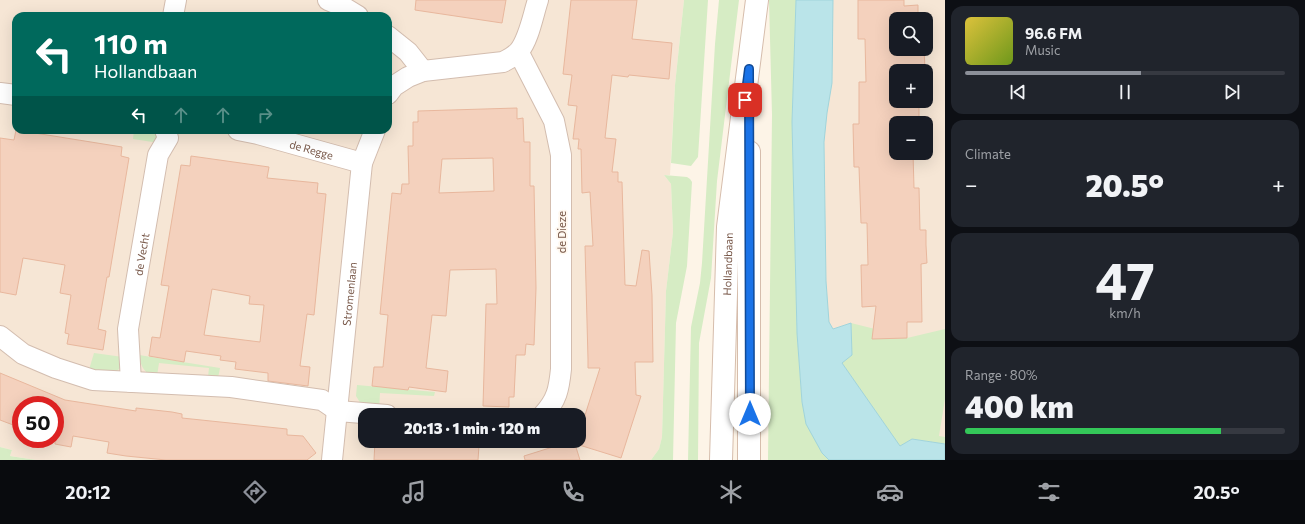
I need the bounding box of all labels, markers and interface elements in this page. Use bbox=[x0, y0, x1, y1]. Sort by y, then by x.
map controls bbox=[889, 12, 933, 160]
button: search bbox=[889, 12, 933, 56]
text: 96.6 FM bbox=[1025, 24, 1082, 42]
text: 110 m bbox=[94, 26, 168, 60]
icon: left bbox=[28, 28, 80, 80]
text: Music bbox=[1025, 42, 1060, 58]
text: Hollandbaan bbox=[94, 60, 197, 82]
button: + bbox=[889, 64, 933, 108]
icon: previous bbox=[1007, 81, 1029, 103]
icon: pause bbox=[1114, 81, 1136, 103]
icon: next bbox=[1221, 81, 1243, 103]
pin bbox=[728, 83, 762, 117]
icon: arrive bbox=[734, 89, 756, 111]
icon: left bbox=[128, 104, 150, 126]
icon: ahead bbox=[170, 104, 192, 126]
icon: ahead bbox=[212, 104, 234, 126]
icon: right bbox=[254, 104, 276, 126]
button: − bbox=[889, 116, 933, 160]
street label: de Regge bbox=[288, 137, 335, 161]
text: Climate bbox=[965, 146, 1011, 162]
text: 20.5° bbox=[1085, 166, 1164, 203]
text: − bbox=[965, 171, 978, 198]
text: + bbox=[1272, 171, 1285, 198]
street label: de Dieze bbox=[555, 211, 568, 253]
street label: de Vecht bbox=[131, 231, 151, 277]
street label: Hollandbaan bbox=[719, 232, 734, 296]
text: 47 bbox=[1095, 247, 1155, 311]
street label: Stromenlaan bbox=[339, 261, 358, 326]
text: km/h bbox=[1109, 305, 1141, 321]
text: Range · 80% bbox=[965, 367, 1038, 383]
text: 400 km bbox=[965, 387, 1074, 424]
position arrow bbox=[729, 393, 771, 435]
speed limit sign: 50 bbox=[12, 396, 64, 448]
text: 20:13 · 1 min · 120 m bbox=[404, 419, 540, 437]
icon: directions bbox=[241, 478, 269, 506]
icon: music bbox=[400, 478, 428, 506]
icon: phone bbox=[559, 478, 587, 506]
icon: climate bbox=[717, 478, 745, 506]
icon: car bbox=[876, 478, 904, 506]
icon: filters bbox=[1035, 478, 1063, 506]
text: 20:12 bbox=[65, 481, 111, 503]
text: 20.5° bbox=[1193, 481, 1240, 503]

